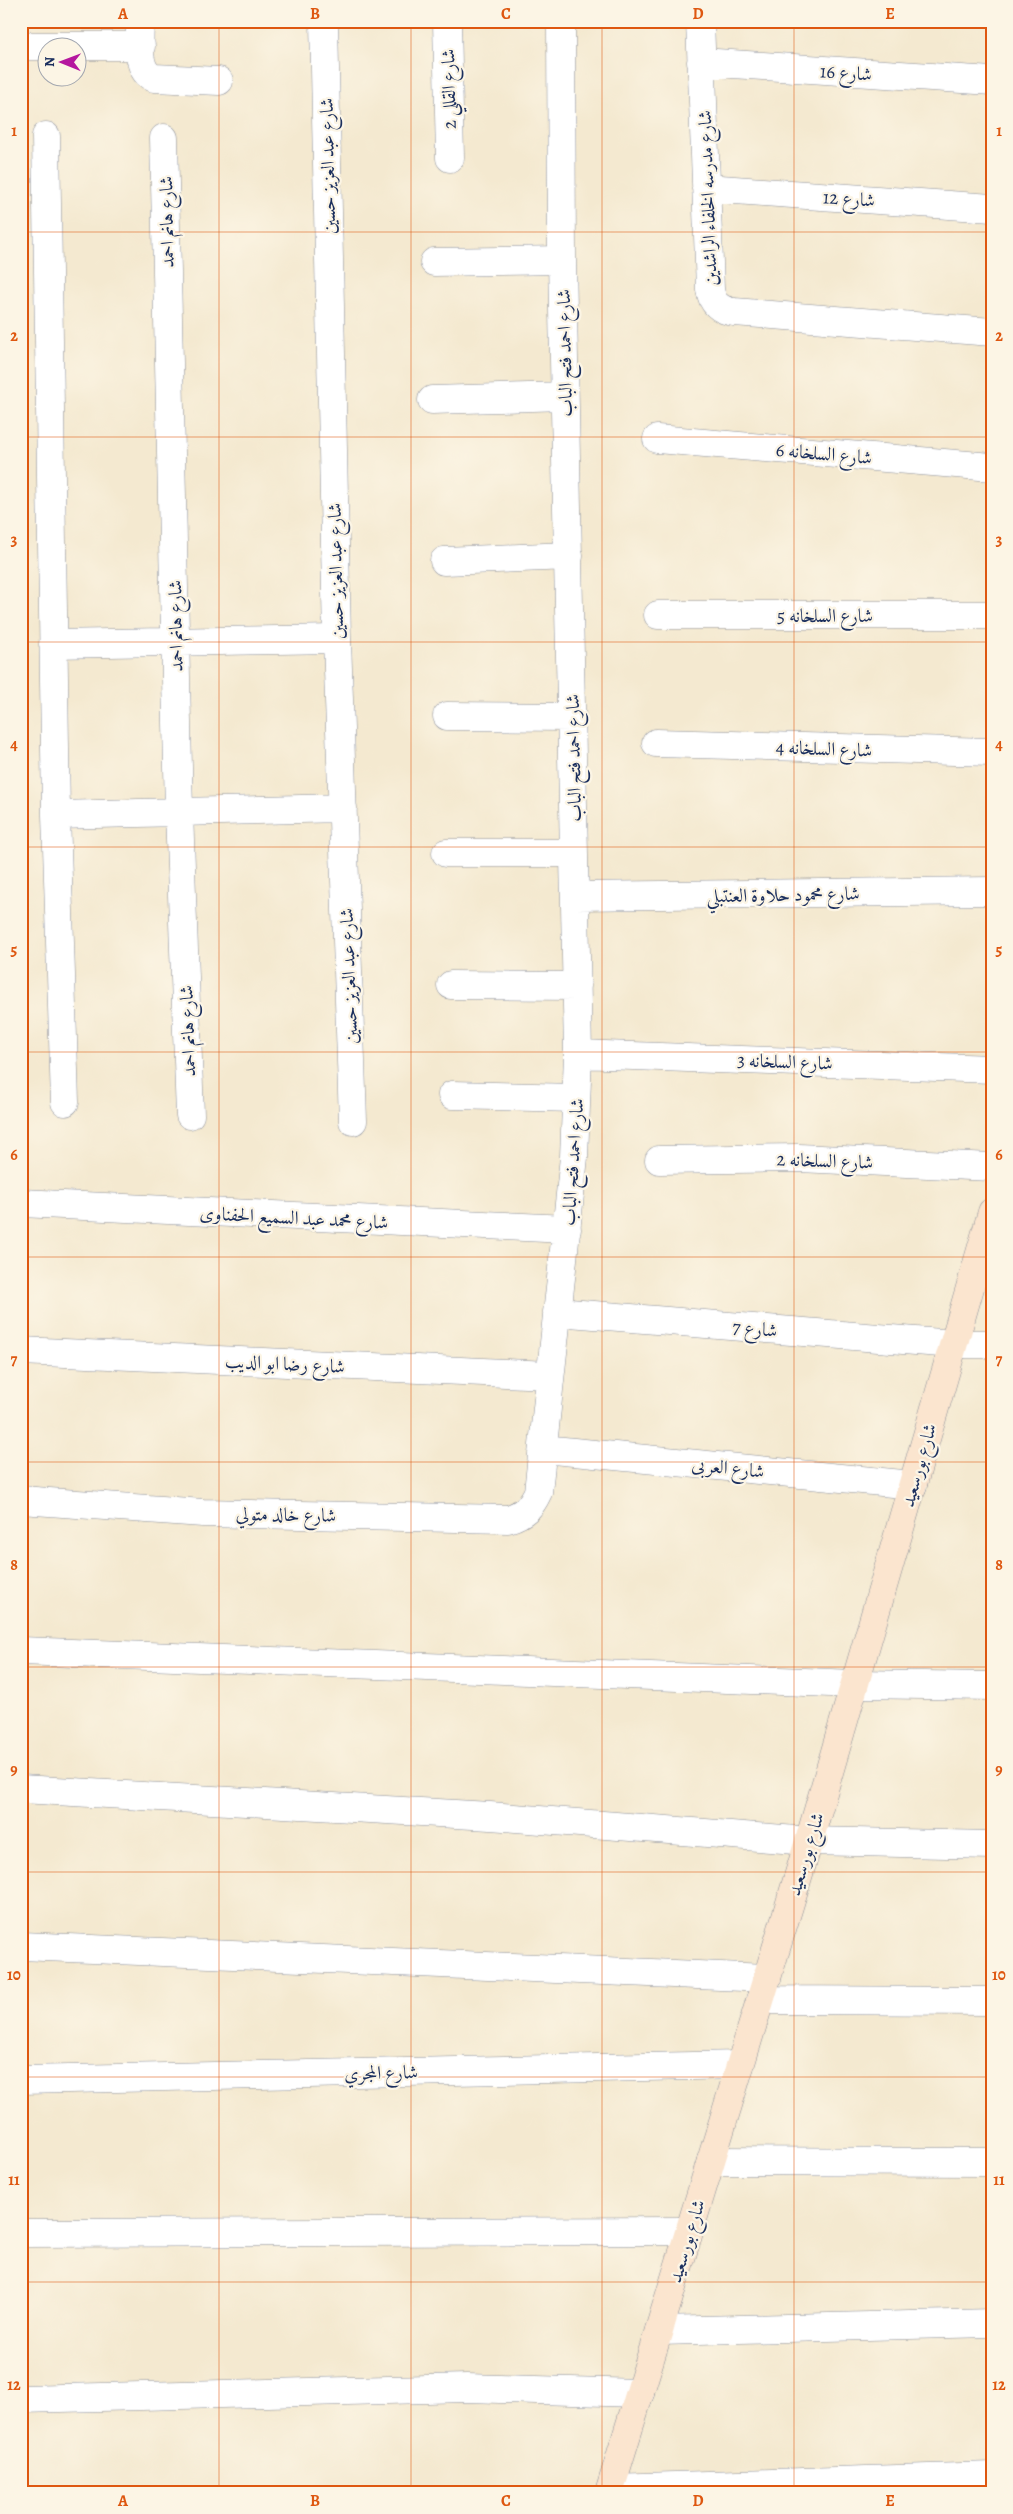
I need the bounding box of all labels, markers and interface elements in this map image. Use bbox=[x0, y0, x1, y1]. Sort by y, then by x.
text: A bbox=[117, 3, 129, 25]
text: B bbox=[310, 3, 320, 25]
text: C bbox=[501, 3, 511, 25]
text: D bbox=[692, 3, 704, 25]
text: E bbox=[885, 3, 895, 25]
north arrow bbox=[38, 38, 88, 88]
street label: شارع القللي 2 bbox=[435, 48, 468, 129]
text: N bbox=[40, 57, 59, 67]
street label: شارع 16 bbox=[819, 58, 873, 90]
street label: شارع عبد العزيز حسين bbox=[314, 98, 344, 234]
street label: شارع مدرسه الخلفاء الراشدين bbox=[692, 110, 726, 286]
text: 1 bbox=[11, 120, 17, 142]
text: 1 bbox=[996, 120, 1002, 142]
street label: شارع هانم احمد bbox=[153, 176, 184, 268]
street label: شارع 12 bbox=[822, 184, 876, 216]
street label: شارع احمد فتح الباب bbox=[551, 289, 583, 417]
text: 2 bbox=[10, 325, 18, 347]
text: 2 bbox=[995, 325, 1003, 347]
street label: شارع السلخانه 6 bbox=[774, 437, 873, 473]
street label: شارع عبد العزيز حسين bbox=[322, 503, 352, 639]
text: 3 bbox=[11, 529, 18, 551]
text: 3 bbox=[996, 529, 1003, 551]
street label: شارع هانم احمد bbox=[162, 580, 193, 672]
street label: شارع السلخانه 5 bbox=[777, 603, 873, 631]
street label: شارع احمد فتح الباب bbox=[560, 694, 592, 822]
text: 4 bbox=[10, 734, 18, 756]
street label: شارع السلخانه 4 bbox=[775, 734, 873, 766]
text: 4 bbox=[995, 734, 1003, 756]
street label: شارع محمود حلاوة العنتبلي bbox=[706, 881, 860, 914]
street label: شارع عبد العزيز حسين bbox=[334, 907, 366, 1044]
text: 5 bbox=[11, 939, 18, 961]
text: 5 bbox=[996, 939, 1003, 961]
street label: شارع هانم احمد bbox=[173, 985, 206, 1077]
street label: شارع السلخانه 3 bbox=[737, 1047, 833, 1079]
street label: شارع احمد فتح الباب bbox=[556, 1098, 594, 1227]
text: 6 bbox=[10, 1144, 18, 1166]
text: 6 bbox=[995, 1144, 1003, 1166]
street label: شارع السلخانه 2 bbox=[776, 1146, 874, 1178]
street label: شارع محمد عبد السميع الحفناوى bbox=[199, 1200, 389, 1240]
street label: شارع 7 bbox=[731, 1314, 778, 1346]
street label: شارع رضا ابو الديب bbox=[224, 1348, 346, 1382]
text: 7 bbox=[11, 1349, 18, 1371]
text: 7 bbox=[996, 1349, 1003, 1371]
street label: شارع بورسعيد bbox=[895, 1420, 945, 1511]
street label: شارع العربى bbox=[690, 1451, 766, 1487]
street label: شارع خالد متولي bbox=[235, 1501, 336, 1531]
text: 8 bbox=[10, 1554, 18, 1576]
text: 8 bbox=[995, 1554, 1003, 1576]
text: 9 bbox=[10, 1759, 18, 1781]
text: 9 bbox=[995, 1759, 1003, 1781]
street label: شارع بورسعيد bbox=[781, 1809, 833, 1900]
text: 10 bbox=[7, 1964, 21, 1986]
text: 10 bbox=[992, 1964, 1006, 1986]
street label: شارع المجري bbox=[344, 2059, 418, 2089]
text: 11 bbox=[8, 2169, 20, 2191]
text: 11 bbox=[993, 2169, 1005, 2191]
street label: شارع بورسعيد bbox=[662, 2196, 714, 2287]
text: 12 bbox=[7, 2374, 21, 2396]
text: 12 bbox=[992, 2374, 1006, 2396]
text: A bbox=[117, 2490, 129, 2512]
text: B bbox=[310, 2490, 320, 2512]
text: C bbox=[501, 2490, 511, 2512]
text: D bbox=[692, 2490, 704, 2512]
text: E bbox=[885, 2490, 895, 2512]

